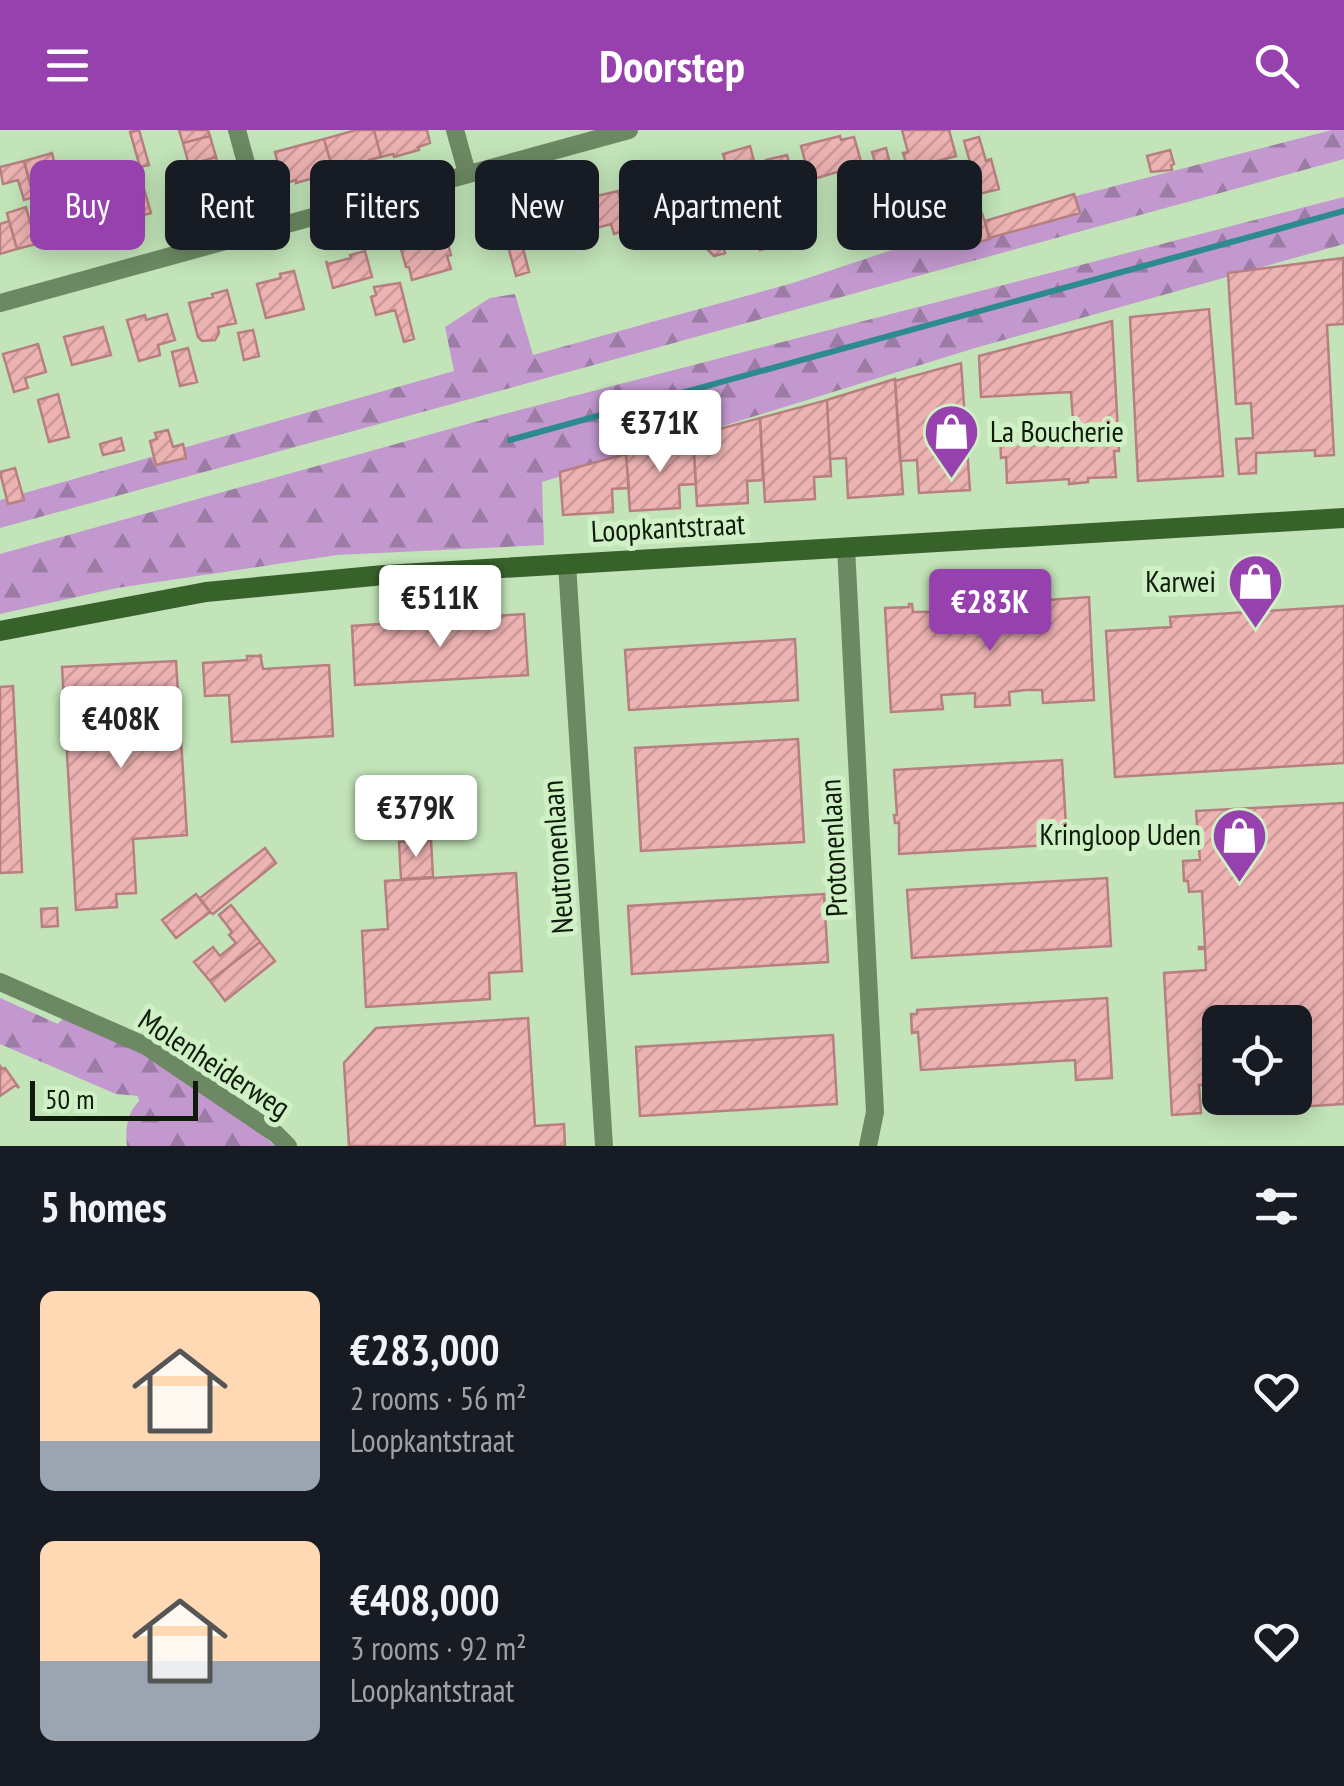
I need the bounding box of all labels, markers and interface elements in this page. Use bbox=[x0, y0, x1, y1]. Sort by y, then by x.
text: Doorstep bbox=[599, 36, 745, 94]
icon: menu bbox=[40, 38, 95, 93]
icon: search bbox=[1249, 38, 1304, 93]
chip: Buy bbox=[30, 160, 145, 250]
chip: Rent bbox=[165, 160, 290, 250]
chip: Filters bbox=[310, 160, 455, 250]
chip: New bbox=[475, 160, 599, 250]
chip: Apartment bbox=[619, 160, 817, 250]
chip: House bbox=[837, 160, 982, 250]
pin: €371K bbox=[590, 390, 730, 475]
text: €371K bbox=[621, 401, 699, 443]
shop icon: La Boucherie bbox=[921, 402, 981, 481]
place label: La Boucherie bbox=[990, 411, 1124, 450]
street label: Loopkantstraat bbox=[590, 503, 747, 550]
shop icon: Karwei bbox=[1225, 552, 1285, 631]
place label: Karwei bbox=[1145, 561, 1216, 600]
pin: €511K bbox=[370, 565, 510, 650]
pin: €283K bbox=[920, 569, 1060, 654]
text: €511K bbox=[401, 576, 479, 618]
text: €283K bbox=[951, 580, 1029, 622]
pin: €408K bbox=[51, 686, 191, 771]
text: €408K bbox=[82, 697, 160, 739]
pin: €379K bbox=[346, 775, 486, 860]
street label: Protonenlaan bbox=[809, 778, 856, 918]
street label: Neutronenlaan bbox=[532, 779, 581, 935]
text: €379K bbox=[377, 786, 455, 828]
shop icon: Kringloop Uden bbox=[1210, 805, 1270, 884]
place label: Kringloop Uden bbox=[1039, 814, 1201, 853]
street label: Molenheiderweg bbox=[132, 999, 298, 1126]
map controls bbox=[1202, 1005, 1312, 1115]
button: locate bbox=[1202, 1005, 1312, 1115]
scale bar bbox=[30, 1076, 198, 1120]
text: 50 m bbox=[45, 1080, 94, 1117]
text: 5 homes bbox=[40, 1179, 167, 1234]
icon: filters bbox=[1249, 1179, 1304, 1234]
text: €283,000 bbox=[350, 1322, 500, 1377]
icon: home bbox=[120, 1331, 240, 1451]
icon: heart bbox=[1249, 1364, 1304, 1419]
text: 2 rooms · 56 m² bbox=[350, 1377, 527, 1419]
text: Loopkantstraat bbox=[350, 1419, 514, 1461]
text: €408,000 bbox=[350, 1572, 500, 1627]
icon: home bbox=[120, 1581, 240, 1701]
icon: heart bbox=[1249, 1614, 1304, 1669]
text: 3 rooms · 92 m² bbox=[350, 1627, 527, 1669]
text: Loopkantstraat bbox=[350, 1669, 514, 1711]

